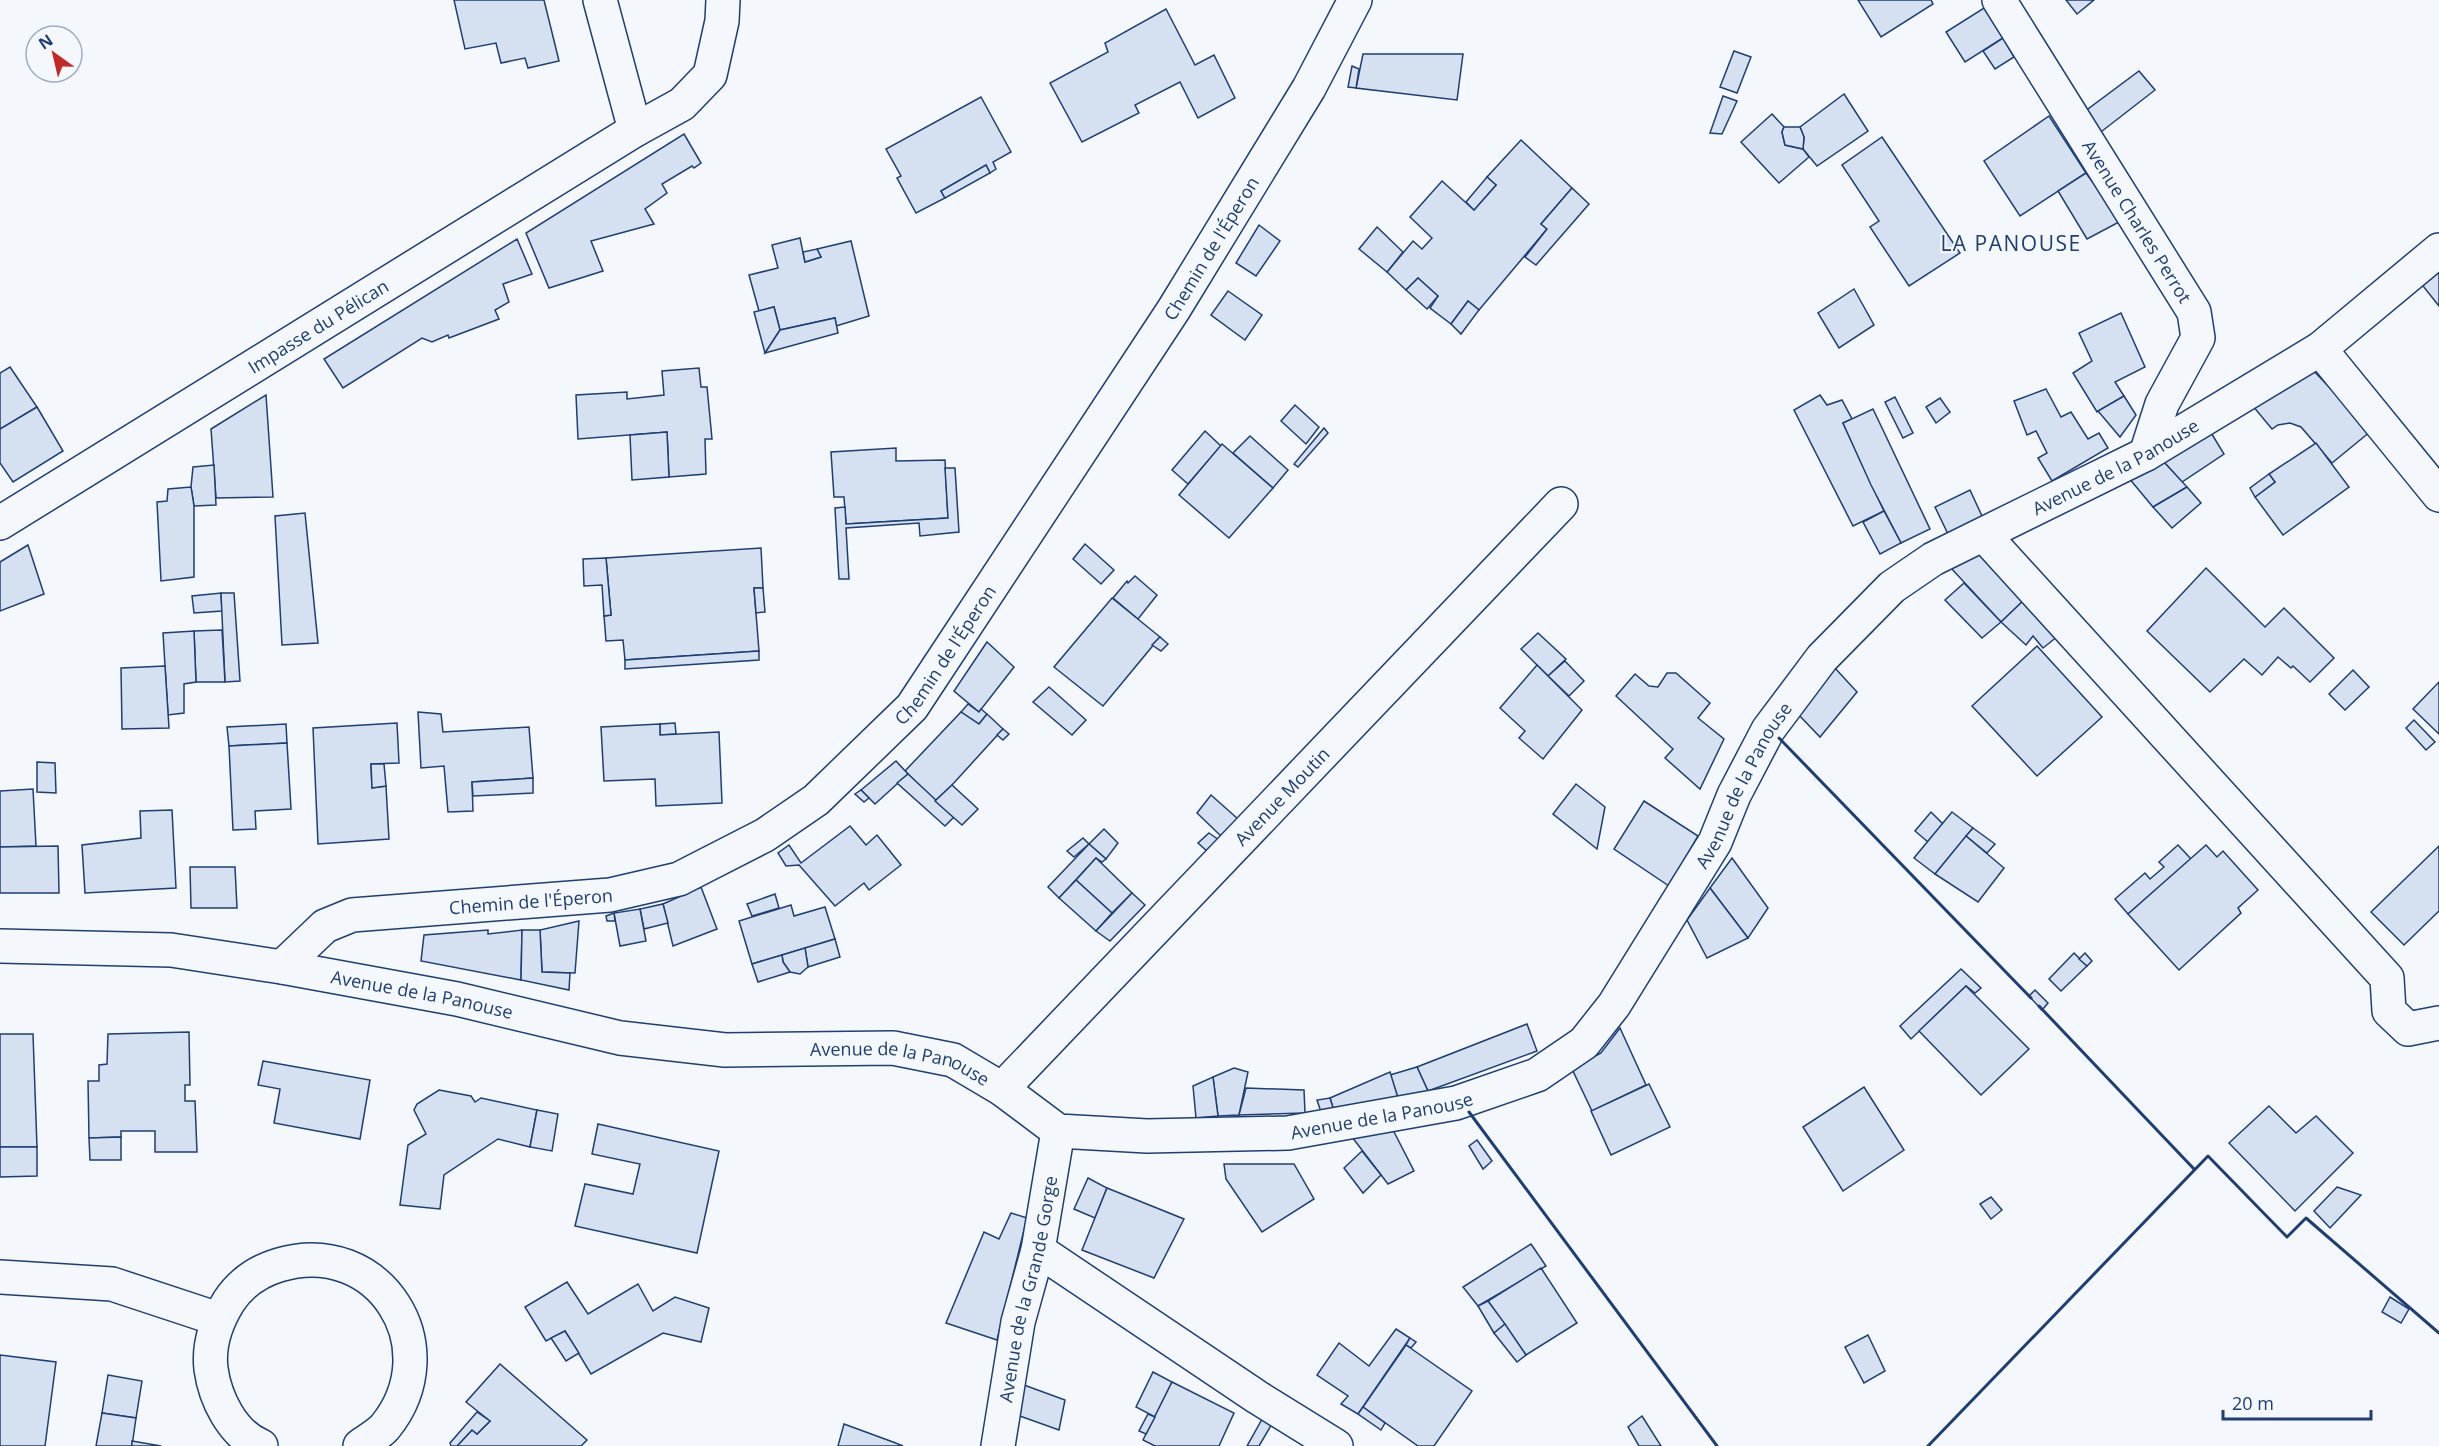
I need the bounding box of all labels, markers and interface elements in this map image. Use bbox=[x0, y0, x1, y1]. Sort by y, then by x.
north arrow bbox=[24, 24, 84, 84]
text: N bbox=[34, 29, 57, 54]
street label: Avenue Charles Perrot bbox=[2077, 135, 2197, 307]
street label: Chemin de l'Éperon bbox=[1158, 172, 1264, 325]
district label: LA PANOUSE bbox=[1940, 229, 2082, 257]
street label: Impasse du Pélican bbox=[243, 274, 393, 379]
street label: Avenue de la Panouse bbox=[2028, 413, 2203, 520]
street label: Chemin de l'Éperon bbox=[889, 580, 1001, 730]
street label: Avenue de la Panouse bbox=[1690, 697, 1797, 873]
street label: Avenue Moutin bbox=[1229, 742, 1335, 851]
street label: Chemin de l'Éperon bbox=[448, 883, 614, 919]
street label: Avenue de la Panouse bbox=[329, 964, 515, 1024]
street label: Avenue de la Panouse bbox=[810, 1035, 994, 1091]
street label: Avenue de la Panouse bbox=[1289, 1086, 1476, 1144]
street label: Avenue de la Grande Gorge bbox=[993, 1174, 1062, 1404]
scale bar bbox=[2223, 1383, 2372, 1421]
text: 20 m bbox=[2232, 1391, 2274, 1415]

